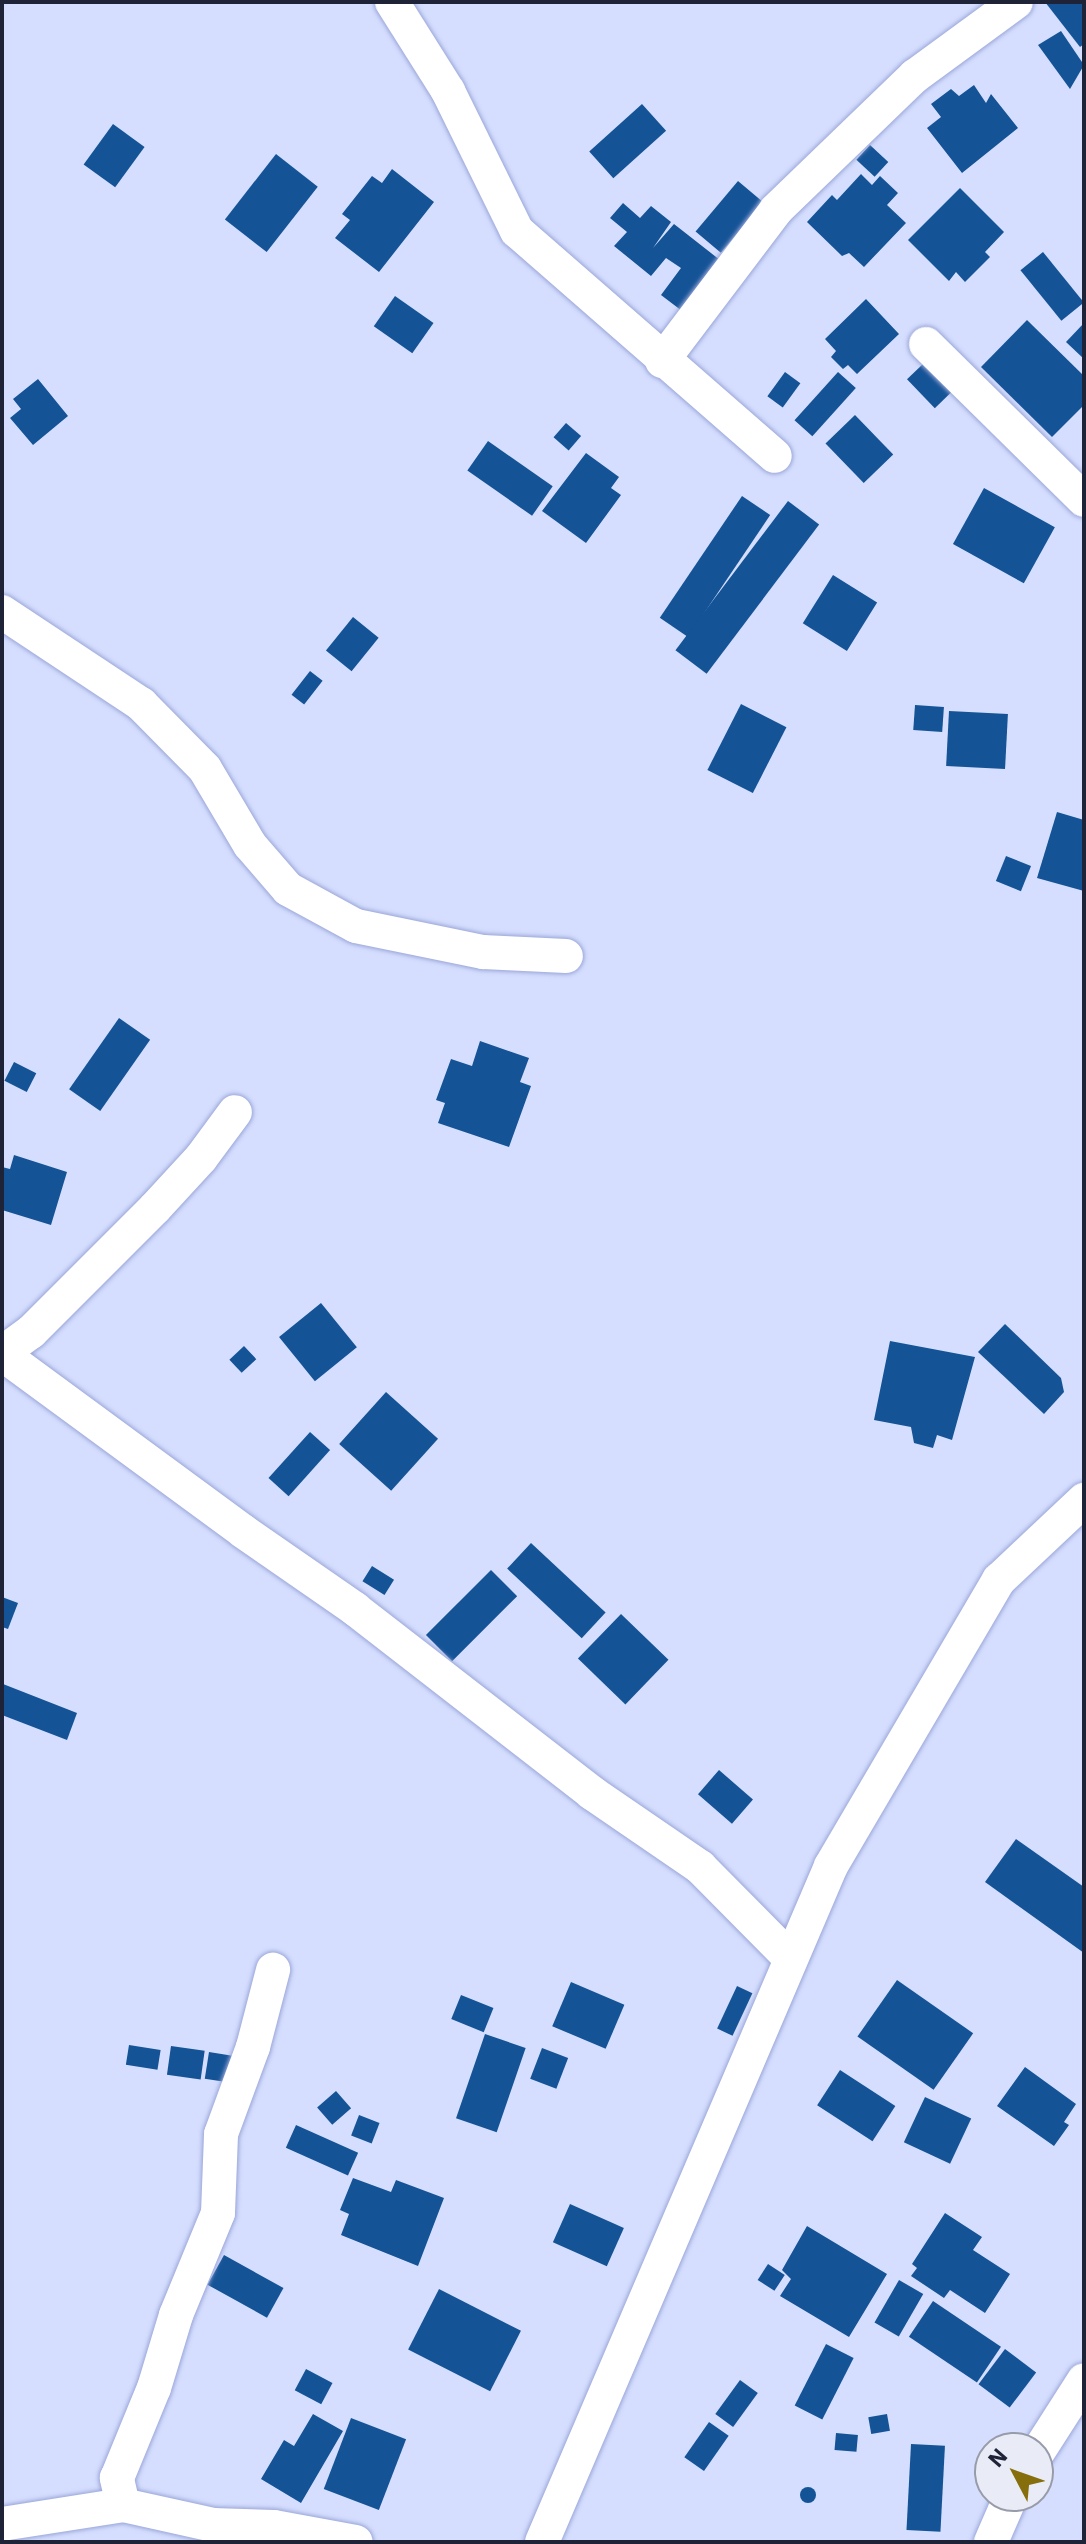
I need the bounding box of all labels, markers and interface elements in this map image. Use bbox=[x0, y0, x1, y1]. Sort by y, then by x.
north arrow bbox=[974, 2432, 1054, 2512]
text: N bbox=[981, 2442, 1013, 2473]

